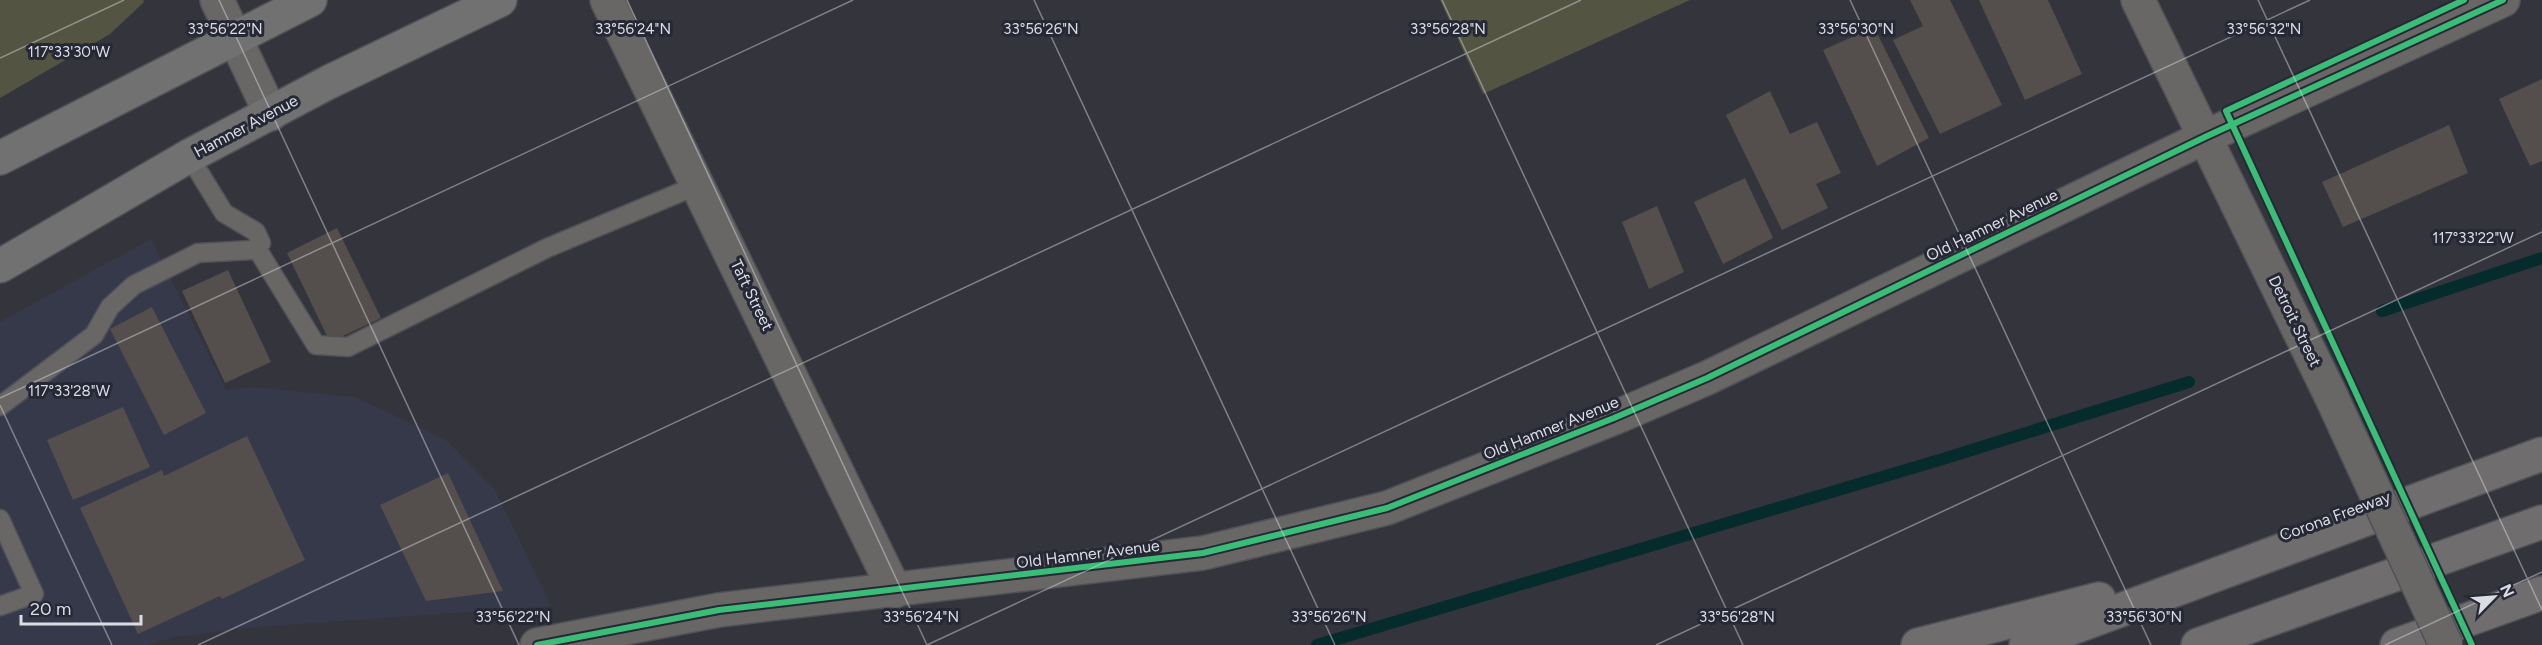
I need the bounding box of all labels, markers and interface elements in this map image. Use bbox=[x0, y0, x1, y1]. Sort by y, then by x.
text: 33°56'22"N bbox=[187, 20, 263, 38]
text: 33°56'24"N bbox=[595, 20, 671, 38]
text: 33°56'26"N bbox=[1003, 20, 1079, 38]
text: 33°56'28"N bbox=[1410, 20, 1486, 38]
text: 33°56'30"N bbox=[1818, 20, 1894, 38]
text: 33°56'32"N bbox=[2227, 20, 2301, 38]
text: 117°33'30"W bbox=[28, 43, 111, 61]
street label: Hamner Avenue bbox=[191, 91, 301, 161]
street label: Old Hamner Avenue bbox=[1923, 185, 2061, 265]
text: 117°33'22"W bbox=[2432, 229, 2514, 247]
street label: Taft Street bbox=[727, 256, 777, 334]
street label: Detroit Street bbox=[2265, 272, 2325, 370]
text: 117°33'28"W bbox=[28, 382, 111, 400]
street label: Old Hamner Avenue bbox=[1481, 392, 1622, 464]
street label: Corona Freeway bbox=[2277, 487, 2394, 545]
street label: Old Hamner Avenue bbox=[1015, 536, 1161, 572]
north arrow bbox=[2464, 567, 2524, 627]
text: N bbox=[2496, 581, 2518, 600]
scale bar bbox=[21, 588, 141, 626]
text: 20 m bbox=[30, 598, 71, 620]
text: 33°56'22"N bbox=[475, 608, 551, 626]
text: 33°56'24"N bbox=[883, 608, 959, 626]
text: 33°56'26"N bbox=[1291, 608, 1367, 626]
text: 33°56'28"N bbox=[1699, 608, 1775, 626]
text: 33°56'30"N bbox=[2106, 608, 2182, 626]

